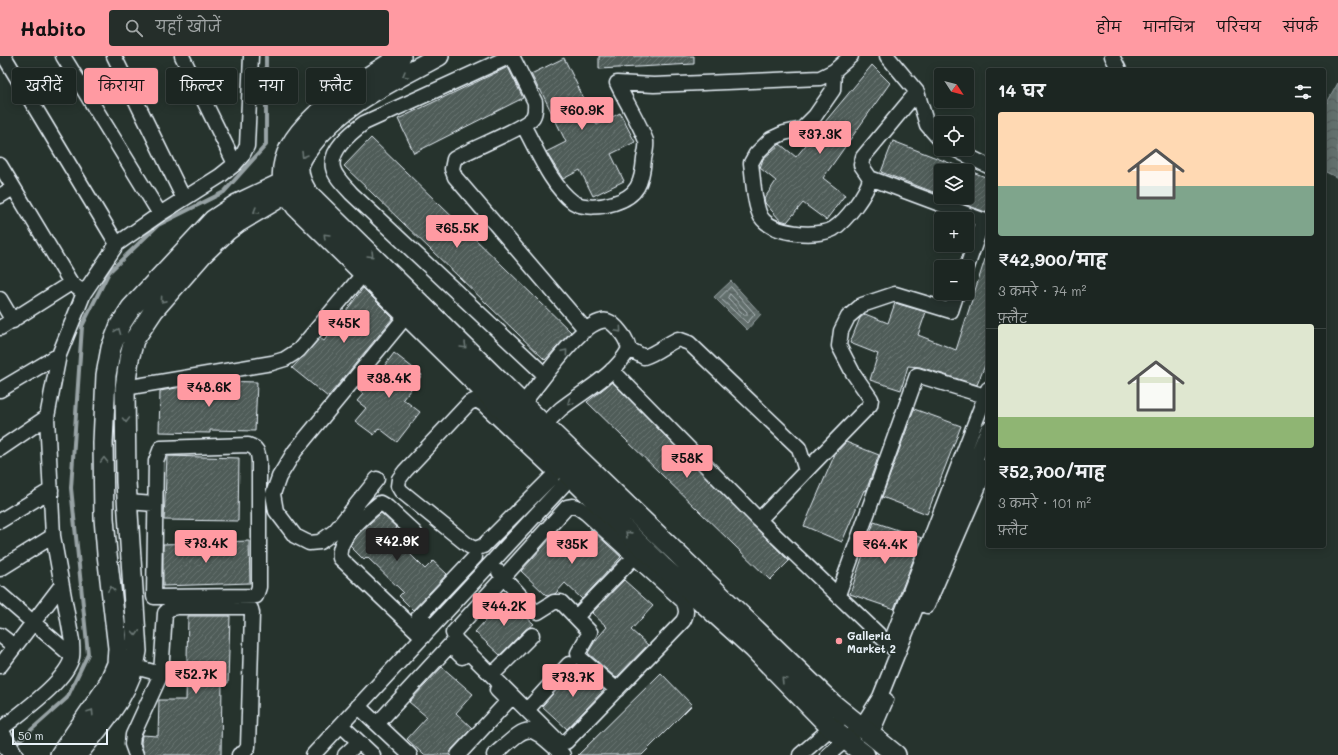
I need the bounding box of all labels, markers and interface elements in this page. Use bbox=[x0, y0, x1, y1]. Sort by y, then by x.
search box bbox=[109, 10, 389, 46]
text: Habito bbox=[20, 16, 85, 41]
text: यहाँ खोजें bbox=[155, 16, 221, 36]
icon: search bbox=[123, 17, 145, 39]
text: होम bbox=[1097, 17, 1121, 36]
text: मानचित्र bbox=[1143, 17, 1195, 36]
text: परिचय bbox=[1217, 17, 1261, 36]
text: संपर्क bbox=[1283, 17, 1318, 36]
chip: खरीदें bbox=[12, 68, 76, 104]
chip: किराया bbox=[84, 68, 158, 104]
chip: फ़िल्टर bbox=[166, 68, 237, 104]
chip: नया bbox=[245, 68, 298, 104]
chip: फ़्लैट bbox=[306, 68, 366, 104]
north arrow bbox=[934, 68, 974, 108]
map controls bbox=[934, 68, 974, 300]
one-way arrow bbox=[402, 71, 409, 78]
text: 14 घर bbox=[998, 79, 1045, 101]
icon: filters bbox=[1292, 81, 1314, 103]
pin: ₹60.9K bbox=[549, 97, 615, 131]
text: ₹60.9K bbox=[559, 101, 605, 118]
button: locate bbox=[934, 116, 974, 156]
pin: ₹37.3K bbox=[787, 121, 853, 155]
text: ₹37.3K bbox=[798, 125, 842, 142]
icon: home bbox=[1120, 138, 1192, 210]
one-way arrow bbox=[302, 151, 309, 158]
button: layers bbox=[934, 164, 974, 204]
one-way arrow bbox=[253, 206, 260, 214]
button: + bbox=[934, 212, 974, 252]
pin: ₹65.5K bbox=[424, 215, 490, 249]
text: ₹65.5K bbox=[435, 219, 479, 236]
one-way arrow bbox=[323, 233, 331, 241]
text: ₹42,900/माह bbox=[998, 248, 1107, 270]
one-way arrow bbox=[366, 250, 374, 258]
button: − bbox=[934, 260, 974, 300]
text: 3 कमरे · 74 m² bbox=[998, 282, 1086, 299]
one-way arrow bbox=[160, 295, 167, 303]
text: फ़्लैट bbox=[998, 309, 1028, 326]
pin: ₹45K bbox=[320, 310, 368, 344]
text: ₹45K bbox=[328, 314, 361, 331]
one-way arrow bbox=[614, 326, 621, 333]
one-way arrow bbox=[113, 328, 121, 335]
one-way arrow bbox=[459, 341, 467, 349]
one-way arrow bbox=[560, 349, 567, 357]
icon: home bbox=[1120, 350, 1192, 422]
pin: ₹38.4K bbox=[356, 365, 422, 399]
text: ₹38.4K bbox=[366, 369, 412, 386]
pin: ₹48.6K bbox=[176, 374, 242, 408]
text: ₹48.6K bbox=[186, 378, 232, 395]
one-way arrow bbox=[568, 397, 575, 404]
one-way arrow bbox=[122, 417, 130, 423]
pin: ₹58K bbox=[663, 445, 711, 479]
text: ₹58K bbox=[671, 449, 703, 466]
one-way arrow bbox=[99, 457, 108, 463]
text: ₹52,700/माह bbox=[998, 460, 1105, 482]
text: 3 कमरे · 101 m² bbox=[998, 494, 1091, 511]
text: फ़्लैट bbox=[998, 521, 1028, 538]
pin: ₹42.9K bbox=[364, 528, 430, 562]
pin: ₹73.4K bbox=[173, 530, 239, 564]
pin: ₹35K bbox=[548, 531, 596, 565]
one-way arrow bbox=[625, 531, 633, 539]
pin: ₹64.4K bbox=[852, 531, 918, 565]
text: ₹42.9K bbox=[375, 532, 419, 549]
text: ₹73.4K bbox=[184, 534, 228, 551]
text: ₹35K bbox=[556, 535, 588, 552]
text: ₹64.4K bbox=[862, 535, 908, 552]
one-way arrow bbox=[107, 586, 116, 592]
pin: ₹44.2K bbox=[471, 593, 537, 627]
text: ₹44.2K bbox=[482, 597, 526, 614]
place label: Galleria Market 2 bbox=[847, 628, 896, 656]
one-way arrow bbox=[131, 630, 140, 637]
marker: Galleria Market 2 bbox=[834, 636, 844, 646]
pin: ₹52.7K bbox=[163, 661, 229, 695]
pin: ₹73.7K bbox=[540, 664, 606, 698]
text: ₹52.7K bbox=[174, 665, 218, 682]
text: ₹73.7K bbox=[551, 668, 595, 685]
one-way arrow bbox=[781, 677, 789, 685]
one-way arrow bbox=[86, 709, 94, 716]
scale bar bbox=[12, 727, 108, 746]
text: 50 m bbox=[18, 728, 44, 743]

